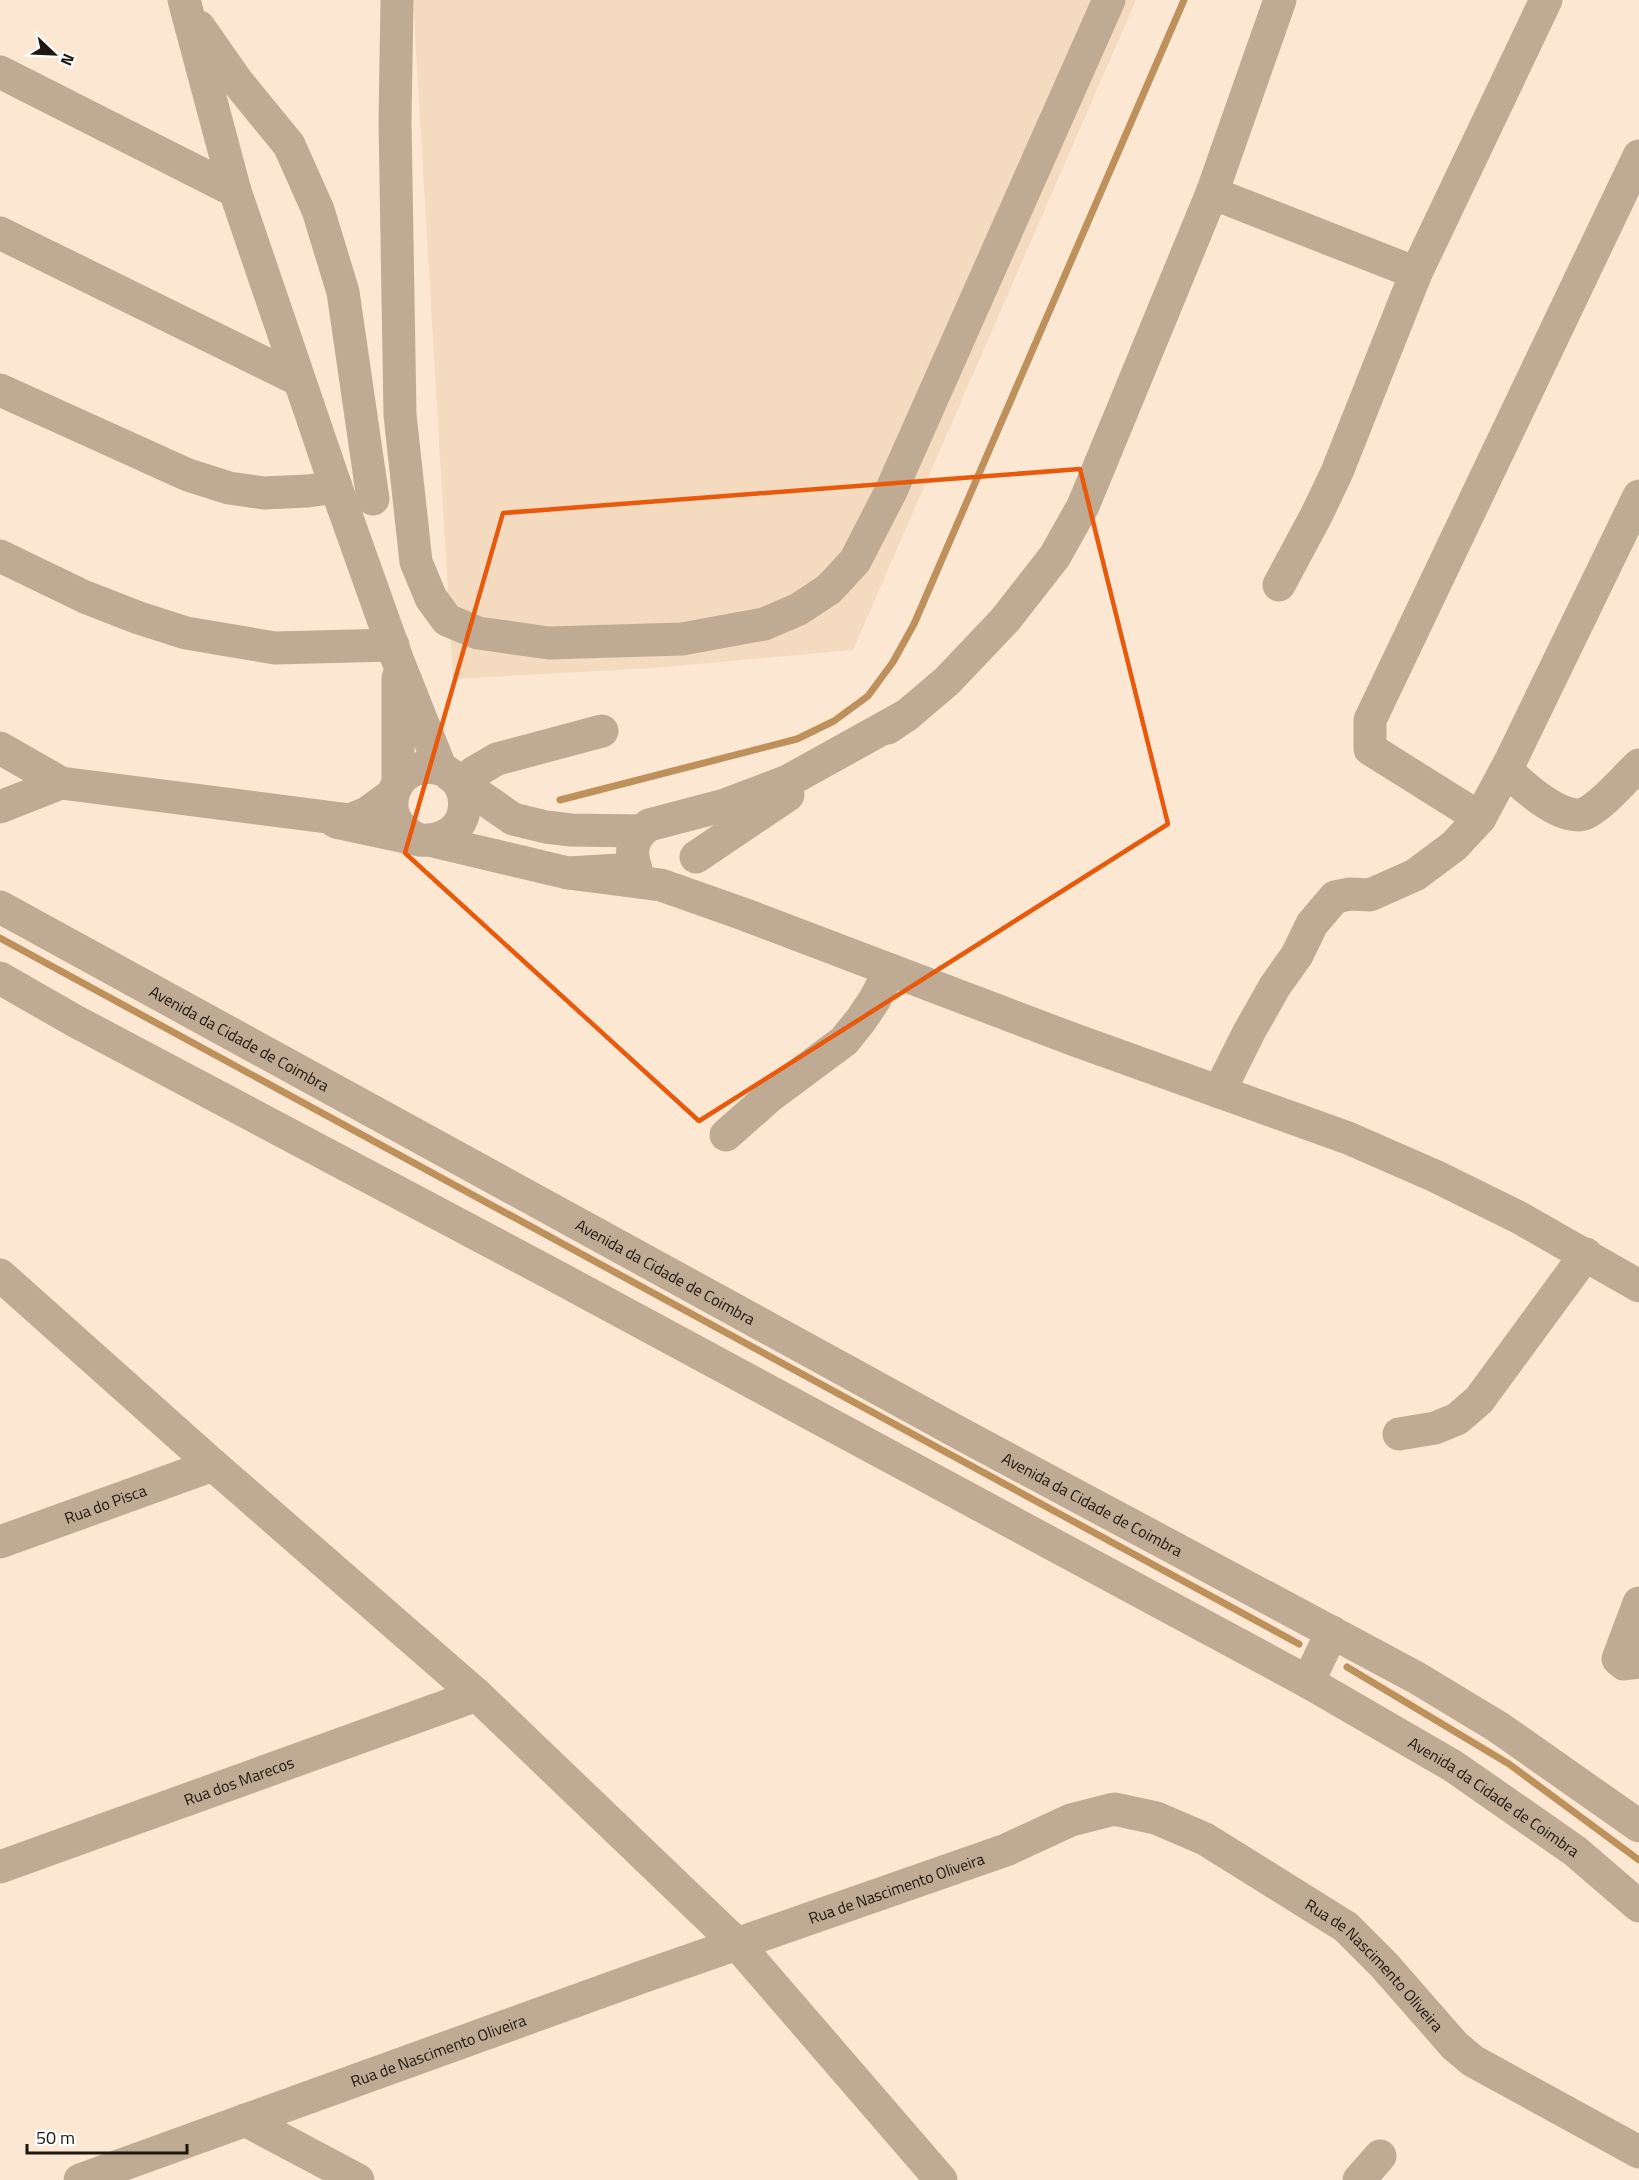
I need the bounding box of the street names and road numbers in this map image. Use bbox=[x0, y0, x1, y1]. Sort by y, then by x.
street label: Avenida da Cidade de Coimbra bbox=[145, 979, 334, 1097]
street label: Avenida da Cidade de Coimbra bbox=[571, 1213, 760, 1331]
street label: Avenida da Cidade de Coimbra bbox=[998, 1446, 1187, 1562]
street label: Rua do Pisca bbox=[61, 1478, 150, 1530]
street label: Avenida da Cidade de Coimbra bbox=[1404, 1731, 1585, 1863]
street label: Rua dos Marecos bbox=[181, 1750, 297, 1812]
street label: Rua de Nascimento Oliveira bbox=[805, 1846, 988, 1930]
street label: Rua de Nascimento Oliveira bbox=[1301, 1892, 1449, 2037]
street label: Rua de Nascimento Oliveira bbox=[347, 2008, 529, 2093]

